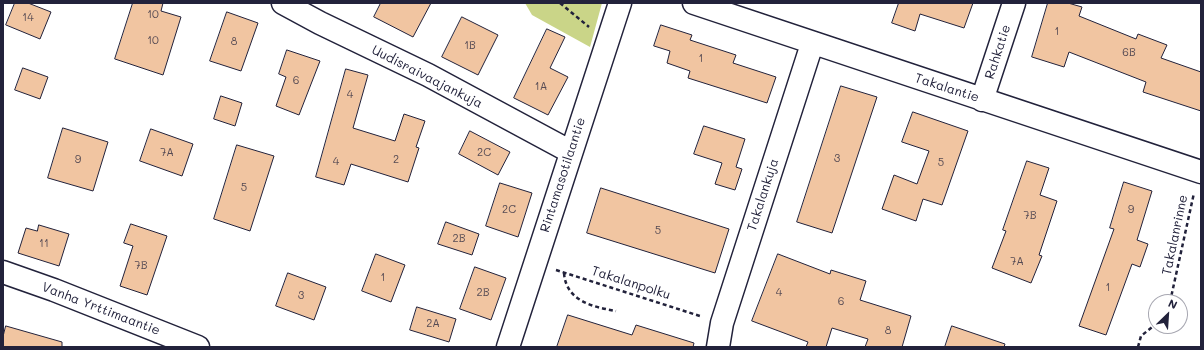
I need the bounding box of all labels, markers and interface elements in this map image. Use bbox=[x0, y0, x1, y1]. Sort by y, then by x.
house number: 10 bbox=[147, 8, 159, 22]
house number: 14 bbox=[22, 11, 34, 25]
street label: Rahkatie bbox=[982, 23, 1014, 81]
house number: 1 bbox=[1055, 25, 1059, 39]
house number: 10 bbox=[147, 34, 159, 48]
house number: 8 bbox=[231, 35, 237, 49]
house number: 1B bbox=[464, 39, 476, 53]
street label: Uudisraivaajankuja bbox=[369, 42, 485, 112]
house number: 6B bbox=[1122, 46, 1136, 60]
house number: 1 bbox=[699, 52, 703, 66]
street label: Takalantie bbox=[913, 70, 981, 106]
house number: 6 bbox=[293, 74, 299, 88]
house number: 1A bbox=[535, 80, 547, 94]
house number: 4 bbox=[347, 88, 353, 102]
street label: Rintamasotilaantie bbox=[537, 116, 589, 234]
house number: 7A bbox=[160, 146, 174, 160]
house number: 2C bbox=[477, 146, 491, 160]
house number: 3 bbox=[834, 152, 840, 166]
house number: 9 bbox=[75, 153, 81, 167]
house number: 2 bbox=[393, 153, 399, 167]
house number: 4 bbox=[333, 155, 339, 169]
house number: 5 bbox=[938, 156, 944, 170]
street label: Takalankuja bbox=[744, 157, 782, 233]
house number: 5 bbox=[241, 181, 247, 195]
street label: Takalanrinne bbox=[1159, 193, 1191, 277]
house number: 2C bbox=[502, 203, 516, 217]
house number: 9 bbox=[1128, 203, 1134, 217]
house number: 7B bbox=[1024, 209, 1036, 223]
house number: 5 bbox=[655, 224, 661, 238]
house number: 2B bbox=[453, 232, 465, 246]
house number: 11 bbox=[39, 237, 49, 251]
house number: 7A bbox=[1010, 255, 1024, 269]
house number: 7B bbox=[135, 259, 147, 273]
street label: Takalanpolku bbox=[590, 263, 672, 303]
house number: 1 bbox=[381, 271, 385, 285]
street label: Vanha Yrttimaantie bbox=[40, 279, 162, 339]
house number: 1 bbox=[1106, 281, 1110, 295]
house number: 2B bbox=[477, 286, 489, 300]
house number: 4 bbox=[776, 286, 782, 300]
house number: 3 bbox=[298, 289, 304, 303]
north arrow bbox=[1148, 294, 1188, 334]
house number: 6 bbox=[838, 295, 844, 309]
text: N bbox=[1166, 295, 1180, 312]
house number: 2A bbox=[426, 317, 440, 331]
house number: 8 bbox=[885, 324, 891, 338]

